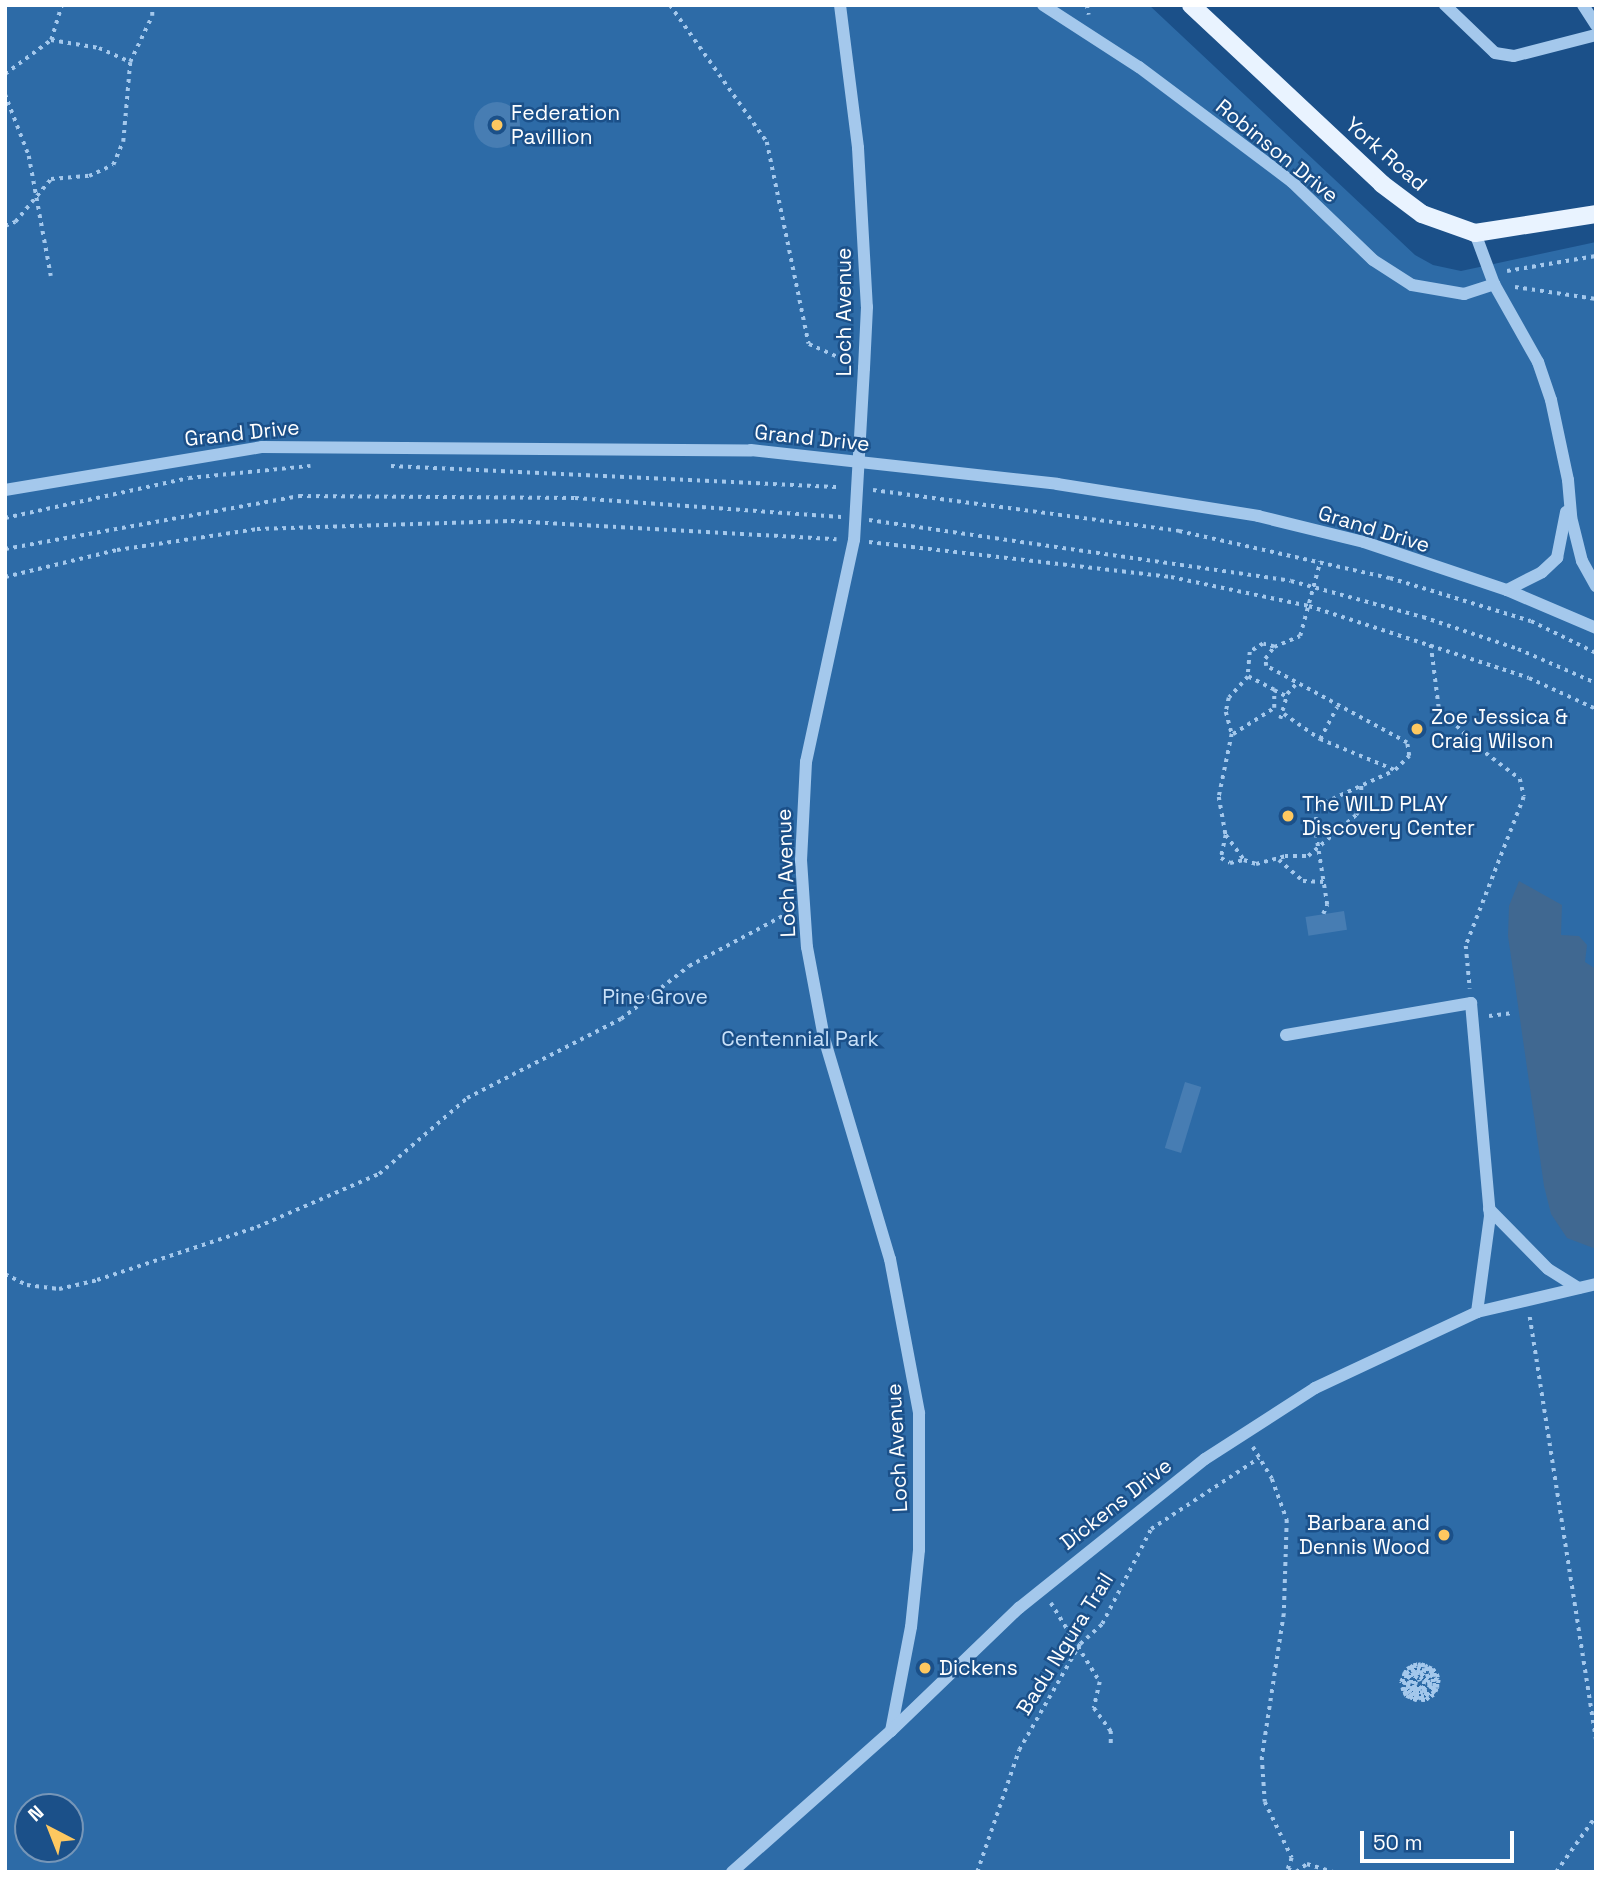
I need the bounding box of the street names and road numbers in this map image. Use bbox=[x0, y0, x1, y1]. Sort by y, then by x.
street label: Robinson Drive bbox=[1211, 94, 1343, 208]
street label: York Road bbox=[1340, 112, 1432, 196]
street label: Loch Avenue bbox=[831, 247, 857, 377]
street label: Grand Drive bbox=[183, 414, 301, 452]
street label: Grand Drive bbox=[753, 419, 871, 457]
street label: Grand Drive bbox=[1315, 500, 1433, 558]
street label: Loch Avenue bbox=[771, 808, 801, 938]
street label: Loch Avenue bbox=[881, 1383, 913, 1513]
street label: Dickens Drive bbox=[1055, 1453, 1177, 1555]
street label: Badu Ngura Trail bbox=[1011, 1568, 1119, 1720]

